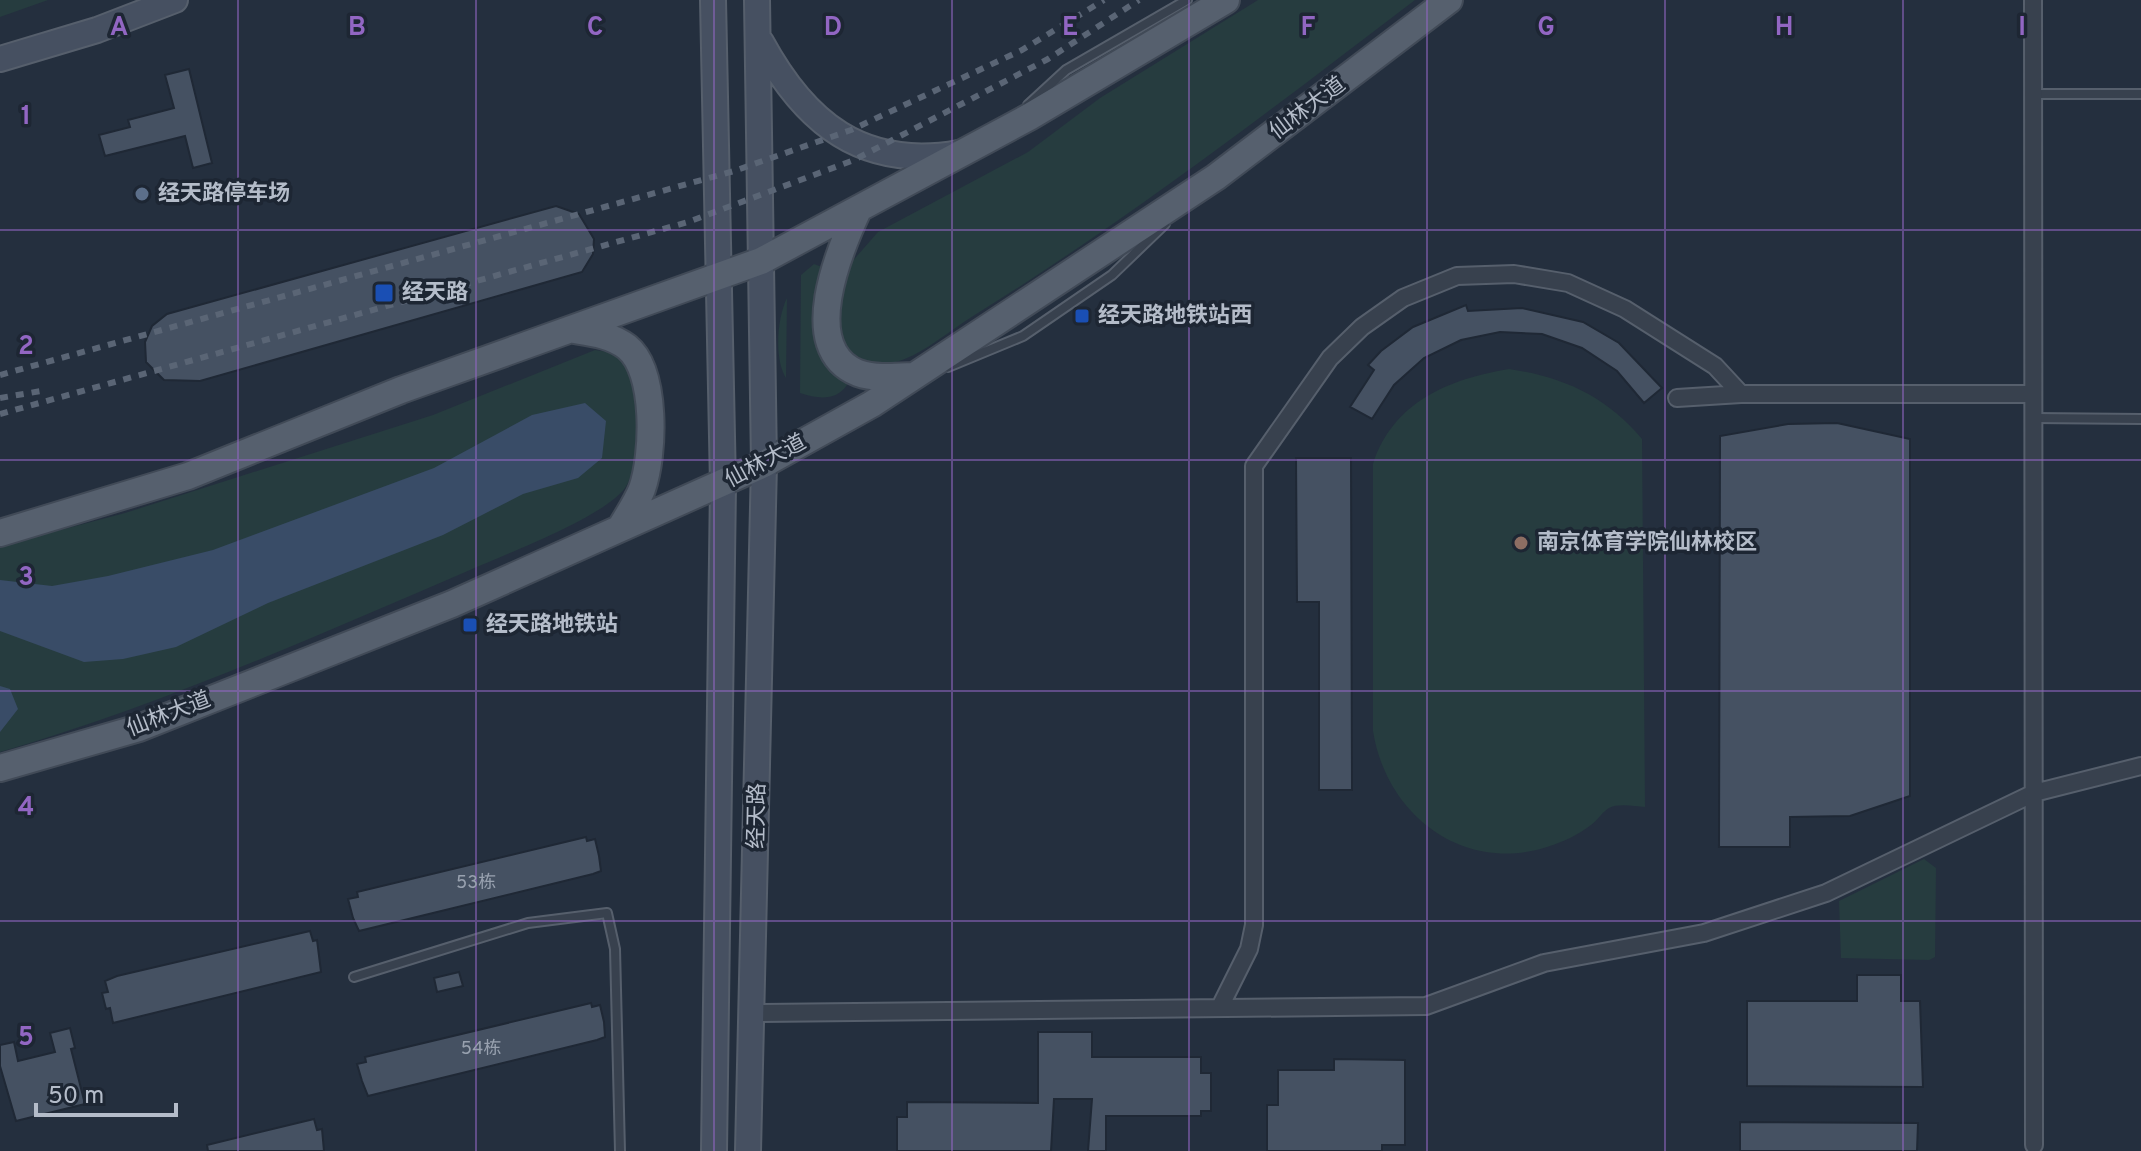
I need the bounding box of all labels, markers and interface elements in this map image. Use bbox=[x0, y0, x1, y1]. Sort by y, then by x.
text: A bbox=[110, 12, 128, 45]
text: B bbox=[348, 12, 366, 45]
text: C bbox=[587, 12, 603, 45]
text: D bbox=[824, 12, 842, 45]
text: E bbox=[1062, 12, 1078, 45]
text: F bbox=[1301, 12, 1316, 45]
text: G bbox=[1537, 12, 1555, 45]
text: H bbox=[1775, 12, 1793, 45]
text: I bbox=[2018, 12, 2026, 45]
street label: 仙林大道 bbox=[1265, 72, 1351, 146]
text: 1 bbox=[21, 101, 31, 134]
place label: 经天路停车场 bbox=[158, 181, 290, 208]
marker: 经天路停车场 bbox=[133, 185, 151, 203]
place label: 经天路 bbox=[402, 280, 468, 307]
marker: 经天路 bbox=[373, 282, 395, 304]
place label: 经天路地铁站西 bbox=[1098, 303, 1252, 330]
marker: 经天路地铁站西 bbox=[1073, 307, 1091, 325]
text: 2 bbox=[18, 331, 34, 364]
street label: 仙林大道 bbox=[721, 429, 811, 495]
place label: 南京体育学院仙林校区 bbox=[1537, 529, 1757, 557]
marker: 南京体育学院仙林校区 bbox=[1512, 534, 1530, 552]
text: 3 bbox=[18, 562, 34, 595]
place label: 经天路地铁站 bbox=[486, 612, 618, 639]
marker: 经天路地铁站 bbox=[461, 616, 479, 634]
street label: 仙林大道 bbox=[123, 687, 215, 743]
street label: 经天路 bbox=[744, 783, 772, 849]
text: 4 bbox=[18, 792, 34, 825]
house number: 53栋 bbox=[456, 872, 496, 895]
text: 5 bbox=[18, 1022, 34, 1055]
house number: 54栋 bbox=[461, 1038, 501, 1061]
scale bar bbox=[36, 1067, 176, 1117]
text: 50 m bbox=[48, 1082, 104, 1112]

